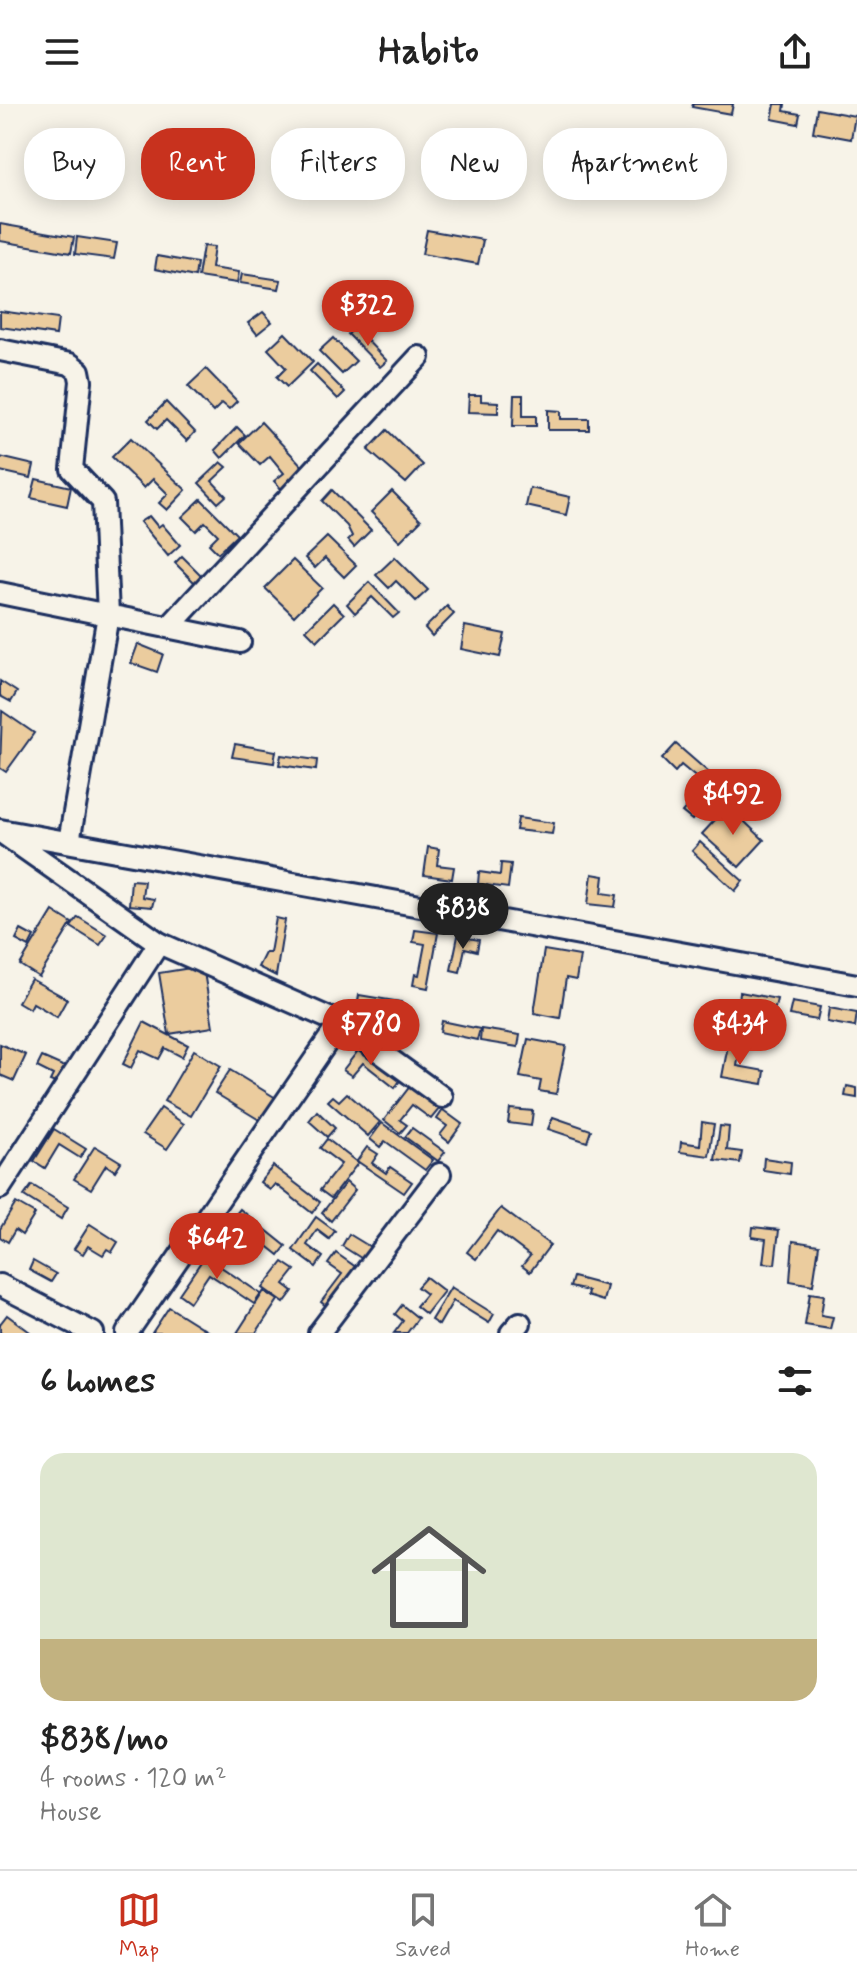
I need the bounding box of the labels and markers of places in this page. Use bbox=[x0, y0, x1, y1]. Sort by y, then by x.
pin: $322 bbox=[321, 280, 415, 348]
pin: $492 bbox=[686, 769, 780, 837]
pin: $838 bbox=[416, 883, 510, 951]
pin: $780 bbox=[324, 999, 418, 1067]
pin: $434 bbox=[693, 999, 787, 1067]
pin: $642 bbox=[170, 1213, 264, 1281]

